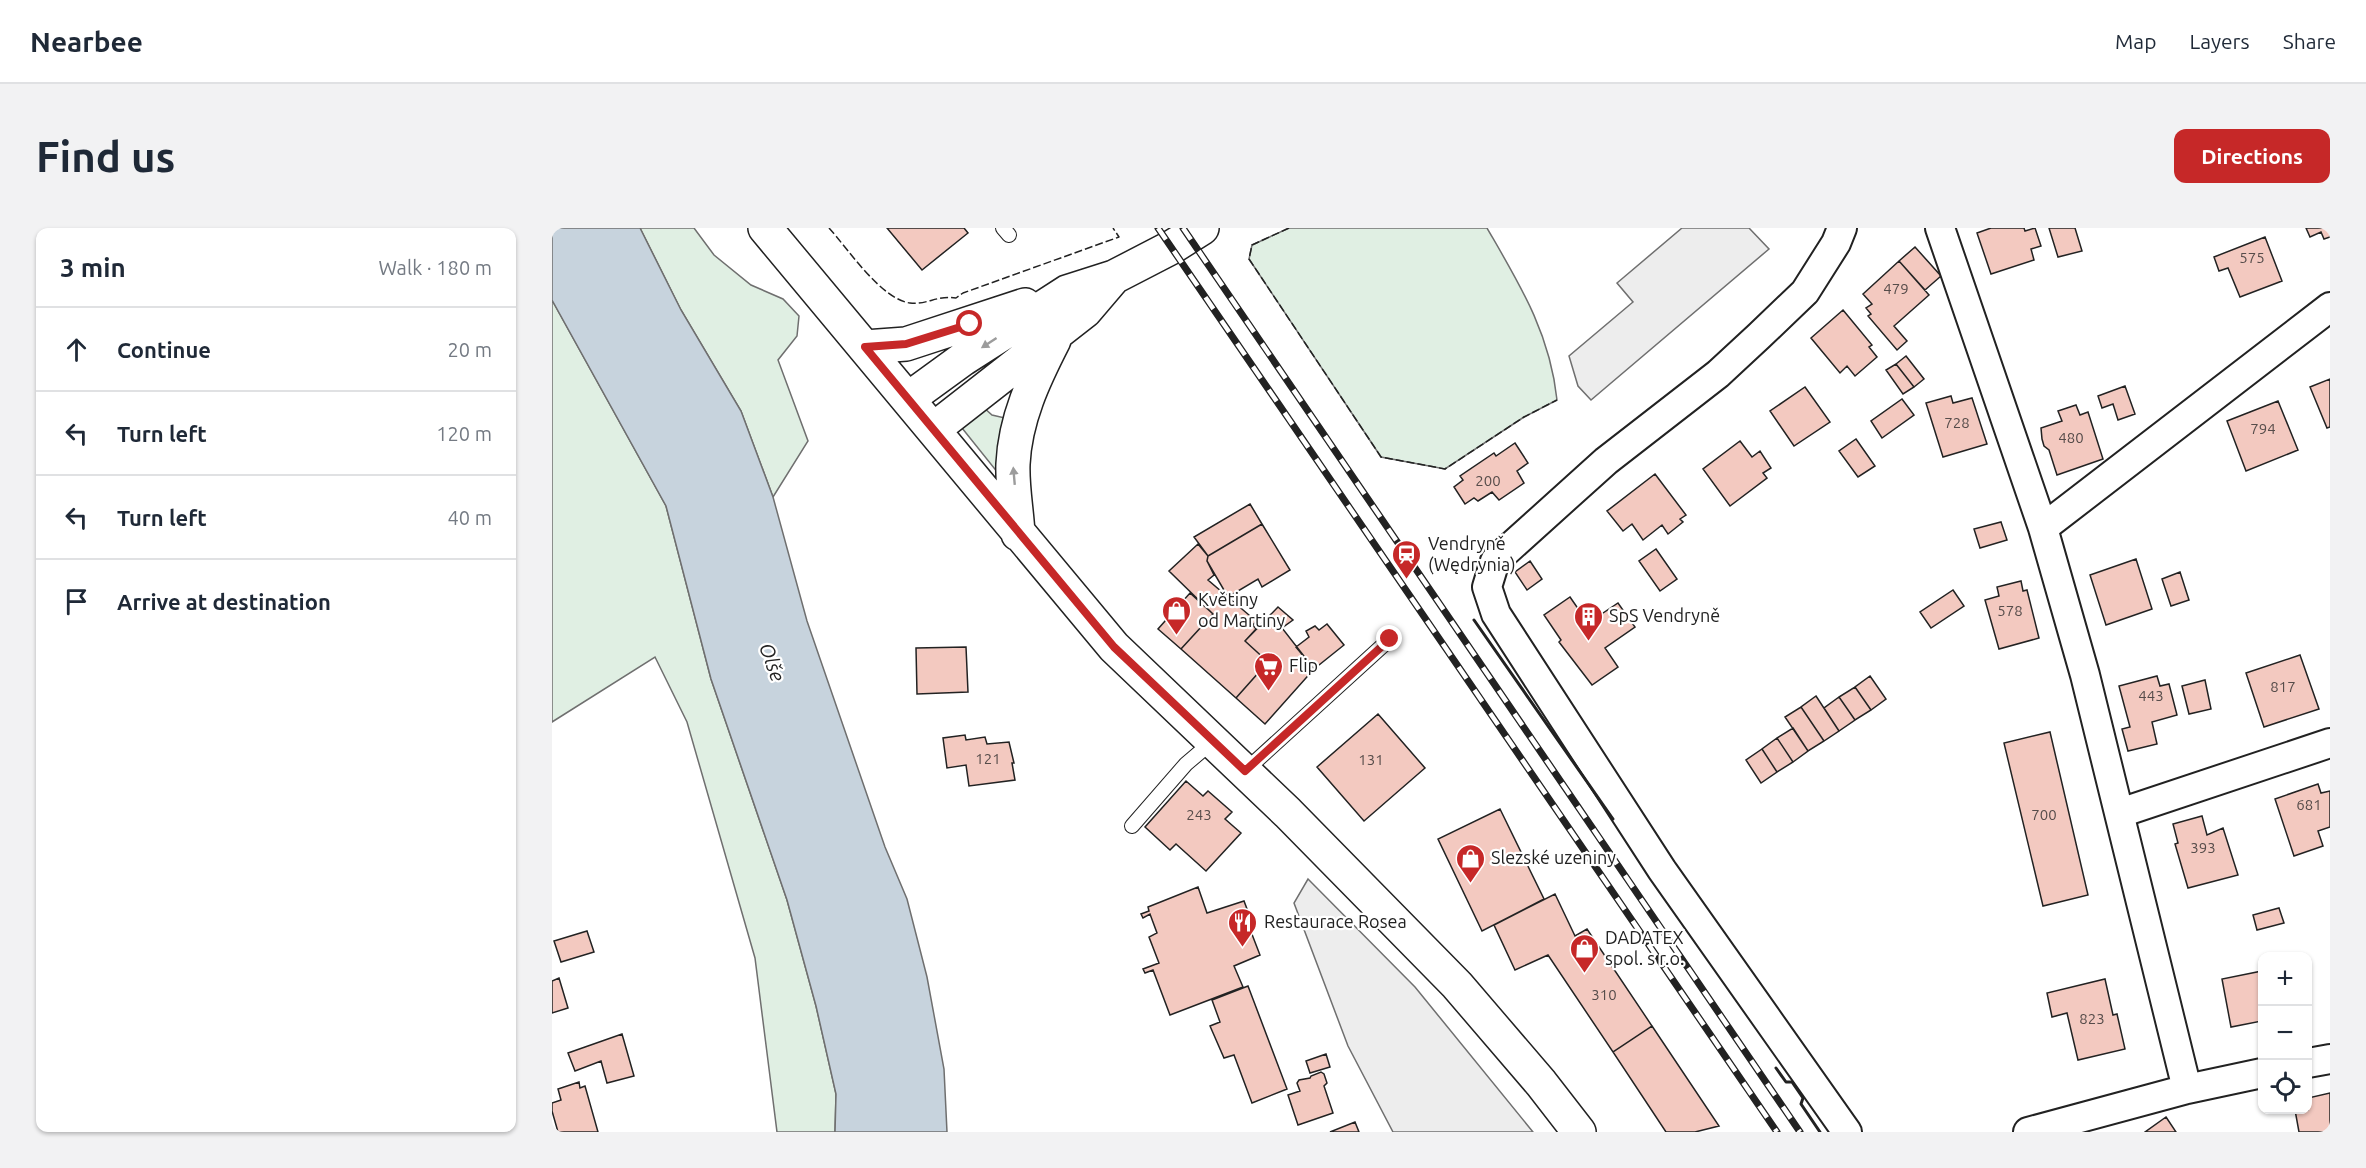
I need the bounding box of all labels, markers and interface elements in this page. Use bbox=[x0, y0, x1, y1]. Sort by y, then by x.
text: Nearbee bbox=[30, 26, 143, 57]
text: Map bbox=[2115, 29, 2156, 53]
text: Layers bbox=[2189, 29, 2250, 53]
text: Share bbox=[2283, 29, 2336, 53]
button: Directions bbox=[2174, 129, 2330, 183]
text: Find us bbox=[36, 133, 175, 180]
house number: 575 bbox=[2239, 249, 2265, 266]
text: 3 min bbox=[60, 253, 126, 282]
text: Walk · 180 m bbox=[379, 256, 492, 279]
house number: 479 bbox=[1883, 280, 1909, 297]
route start bbox=[956, 310, 982, 336]
icon: ahead bbox=[60, 333, 93, 366]
text: Continue bbox=[117, 337, 211, 362]
one-way arrow bbox=[980, 337, 997, 348]
text: 20 m bbox=[448, 338, 492, 361]
house number: 728 bbox=[1944, 414, 1970, 431]
icon: left bbox=[60, 417, 93, 450]
house number: 794 bbox=[2250, 420, 2276, 437]
text: Turn left bbox=[117, 421, 207, 446]
text: 120 m bbox=[436, 422, 492, 445]
house number: 480 bbox=[2058, 429, 2084, 446]
one-way arrow bbox=[1009, 466, 1018, 485]
house number: 200 bbox=[1475, 472, 1501, 489]
icon: left bbox=[60, 501, 93, 534]
text: Turn left bbox=[117, 505, 207, 530]
text: 40 m bbox=[448, 506, 492, 529]
place label: Vendryně (Wędrynia) bbox=[1428, 533, 1516, 575]
station icon: Vendryně (Wędrynia) bbox=[1391, 538, 1423, 580]
icon: arrive bbox=[60, 585, 93, 618]
text: Arrive at destination bbox=[117, 589, 331, 614]
place label: Květiny od Martiny bbox=[1198, 589, 1285, 630]
shop icon: Květiny od Martiny bbox=[1161, 594, 1193, 636]
building icon: SpS Vendryně bbox=[1572, 600, 1604, 642]
house number: 578 bbox=[1997, 602, 2023, 619]
place label: SpS Vendryně bbox=[1609, 605, 1720, 625]
route end bbox=[1376, 625, 1402, 651]
water label: Olše bbox=[755, 639, 790, 684]
supermarket icon: Flip bbox=[1252, 650, 1284, 692]
place label: Flip bbox=[1289, 655, 1318, 675]
house number: 817 bbox=[2270, 678, 2296, 695]
house number: 443 bbox=[2138, 687, 2164, 704]
house number: 121 bbox=[975, 750, 1001, 767]
house number: 131 bbox=[1358, 751, 1384, 768]
house number: 681 bbox=[2296, 796, 2322, 813]
house number: 243 bbox=[1186, 806, 1212, 823]
house number: 700 bbox=[2031, 806, 2057, 823]
house number: 393 bbox=[2190, 839, 2216, 856]
shop icon: Slezské uzeniny bbox=[1454, 842, 1486, 884]
place label: Slezské uzeniny bbox=[1491, 847, 1616, 867]
restaurant icon: Restaurace Rosea bbox=[1227, 906, 1259, 948]
place label: Restaurace Rosea bbox=[1264, 911, 1407, 931]
place label: DADATEX spol. s r.o. bbox=[1605, 927, 1684, 968]
shop icon: DADATEX spol. s r.o. bbox=[1568, 932, 1600, 974]
map controls bbox=[2258, 952, 2312, 1114]
button: + bbox=[2258, 952, 2312, 1006]
house number: 310 bbox=[1591, 986, 1617, 1003]
button: − bbox=[2258, 1006, 2312, 1060]
house number: 823 bbox=[2079, 1010, 2105, 1027]
button: locate bbox=[2258, 1060, 2312, 1114]

